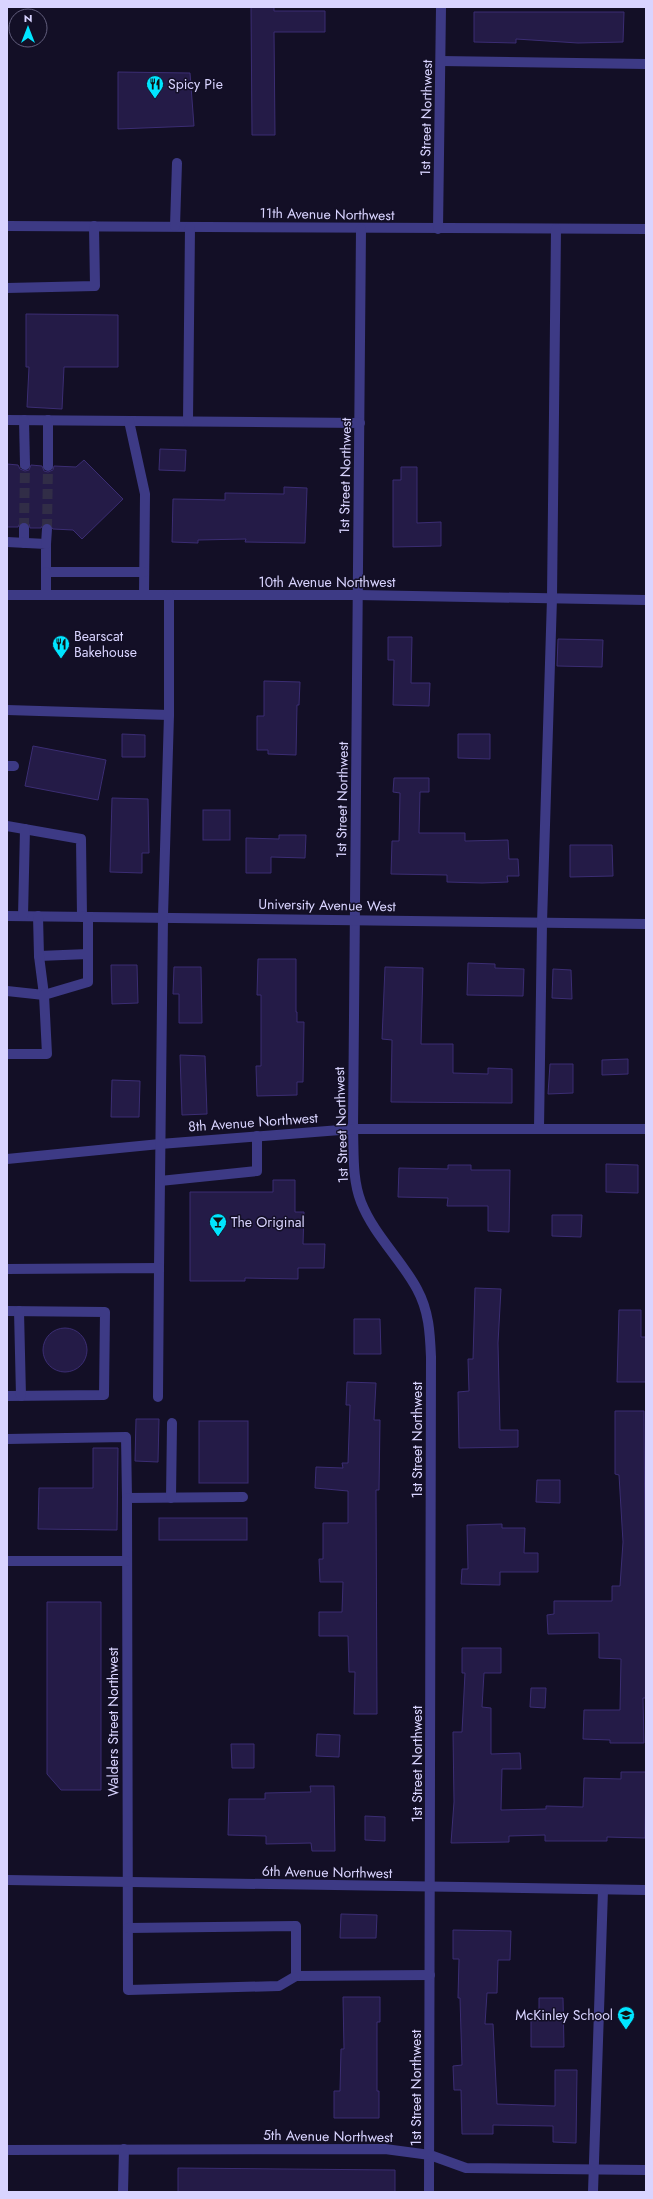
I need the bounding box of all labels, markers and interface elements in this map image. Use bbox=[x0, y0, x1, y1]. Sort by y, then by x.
north arrow bbox=[8, 8, 48, 48]
text: N bbox=[24, 10, 32, 26]
street label: 1st Street Northwest bbox=[415, 59, 437, 176]
restaurant icon: Spicy Pie bbox=[145, 74, 165, 99]
place label: Spicy Pie bbox=[168, 74, 223, 94]
street label: 11th Avenue Northwest bbox=[259, 203, 395, 225]
street label: 1st Street Northwest bbox=[334, 417, 356, 534]
street label: 10th Avenue Northwest bbox=[259, 572, 396, 592]
place label: Bearscat Bakehouse bbox=[74, 626, 137, 662]
restaurant icon: Bearscat Bakehouse bbox=[51, 634, 71, 659]
street label: 1st Street Northwest bbox=[331, 741, 353, 858]
street label: University Avenue West bbox=[258, 894, 397, 916]
street label: 1st Street Northwest bbox=[329, 1066, 353, 1184]
street label: 8th Avenue Northwest bbox=[188, 1107, 319, 1137]
bar icon: The Original bbox=[208, 1212, 228, 1237]
place label: The Original bbox=[231, 1212, 305, 1232]
street label: 1st Street Northwest bbox=[407, 1381, 427, 1498]
street label: Walders Street Northwest bbox=[103, 1647, 123, 1797]
street label: 1st Street Northwest bbox=[407, 1705, 427, 1822]
street label: 6th Avenue Northwest bbox=[262, 1861, 393, 1883]
place label: McKinley School bbox=[515, 2005, 613, 2025]
school or university icon: McKinley School bbox=[616, 2005, 636, 2030]
street label: 1st Street Northwest bbox=[406, 2029, 426, 2146]
street label: 5th Avenue Northwest bbox=[263, 2125, 394, 2147]

